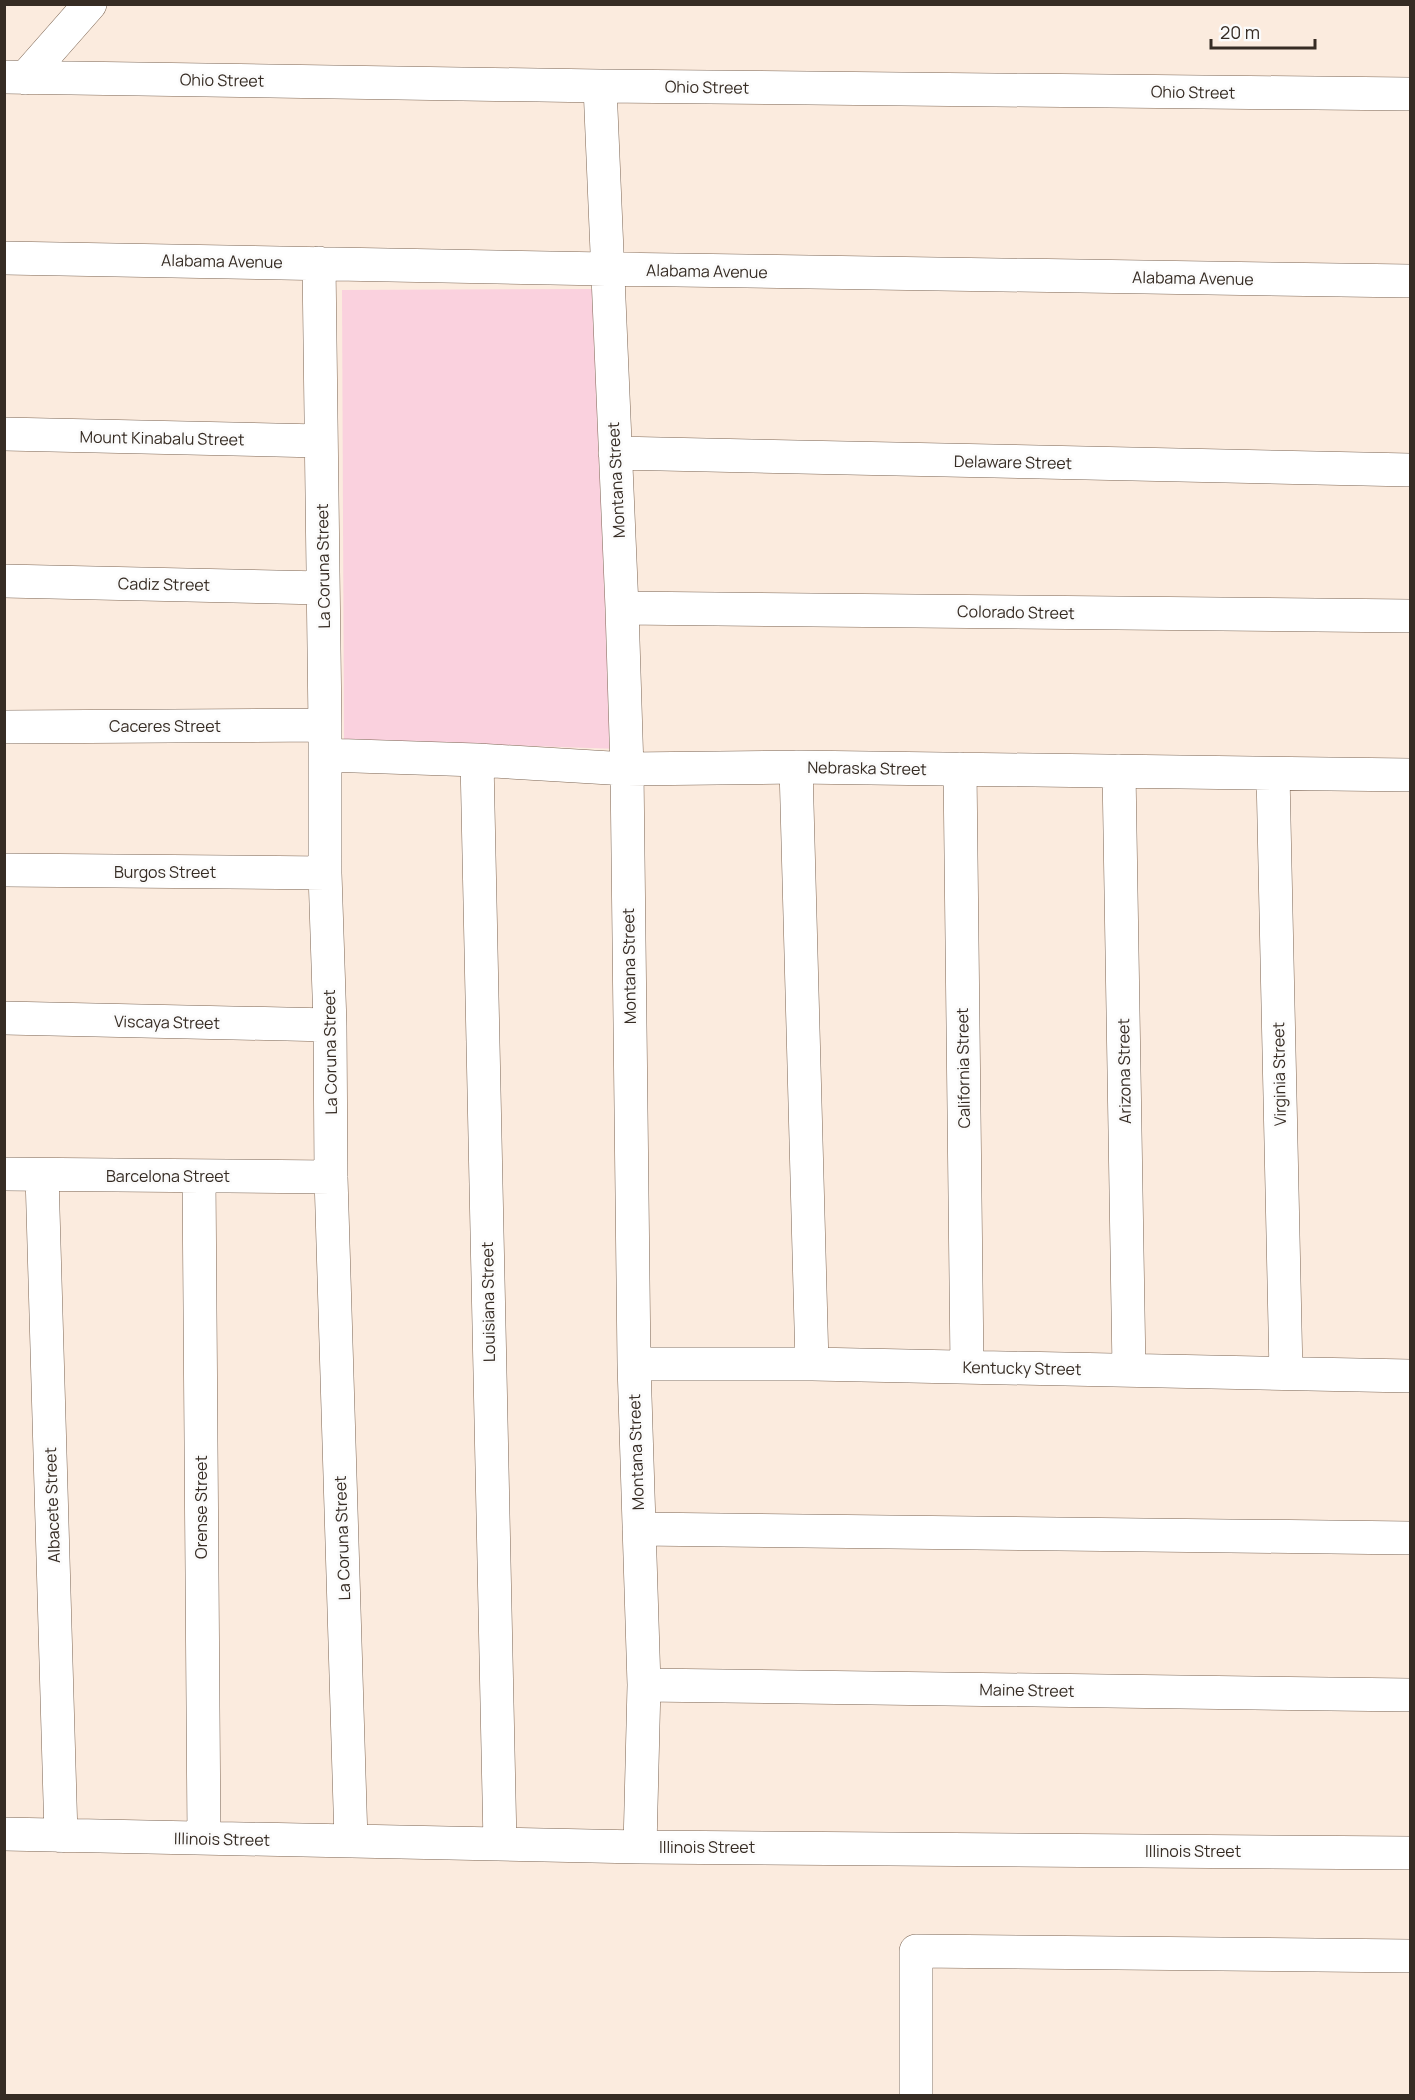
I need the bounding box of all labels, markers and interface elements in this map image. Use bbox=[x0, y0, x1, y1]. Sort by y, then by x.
scale bar bbox=[1211, 12, 1314, 50]
text: 20 m bbox=[1220, 20, 1260, 44]
street label: Ohio Street bbox=[180, 68, 264, 92]
street label: Ohio Street bbox=[665, 75, 749, 99]
street label: Ohio Street bbox=[1151, 80, 1235, 104]
street label: Alabama Avenue bbox=[161, 249, 283, 273]
street label: Alabama Avenue bbox=[646, 259, 768, 283]
street label: Alabama Avenue bbox=[1132, 266, 1254, 290]
street label: Montana Street bbox=[602, 421, 630, 539]
street label: Mount Kinabalu Street bbox=[79, 426, 245, 450]
street label: Delaware Street bbox=[954, 450, 1072, 474]
street label: La Coruna Street bbox=[311, 503, 335, 629]
street label: Cadiz Street bbox=[118, 572, 210, 596]
street label: Colorado Street bbox=[957, 600, 1075, 624]
street label: Caceres Street bbox=[109, 715, 221, 737]
street label: Nebraska Street bbox=[807, 756, 927, 780]
street label: Burgos Street bbox=[114, 861, 216, 883]
street label: Montana Street bbox=[617, 908, 641, 1024]
street label: La Coruna Street bbox=[318, 989, 342, 1115]
street label: California Street bbox=[951, 1007, 975, 1129]
street label: Viscaya Street bbox=[114, 1010, 220, 1034]
street label: Arizona Street bbox=[1112, 1018, 1136, 1124]
street label: Virginia Street bbox=[1267, 1022, 1291, 1126]
street label: Barcelona Street bbox=[106, 1165, 230, 1187]
street label: Louisiana Street bbox=[476, 1242, 500, 1362]
street label: Kentucky Street bbox=[962, 1356, 1082, 1380]
street label: Montana Street bbox=[623, 1394, 649, 1510]
street label: Albacete Street bbox=[39, 1447, 65, 1563]
street label: Orense Street bbox=[190, 1455, 212, 1559]
street label: La Coruna Street bbox=[329, 1475, 355, 1601]
street label: Maine Street bbox=[979, 1678, 1075, 1702]
street label: Illinois Street bbox=[174, 1827, 270, 1851]
street label: Illinois Street bbox=[659, 1836, 755, 1858]
street label: Illinois Street bbox=[1145, 1840, 1241, 1862]

